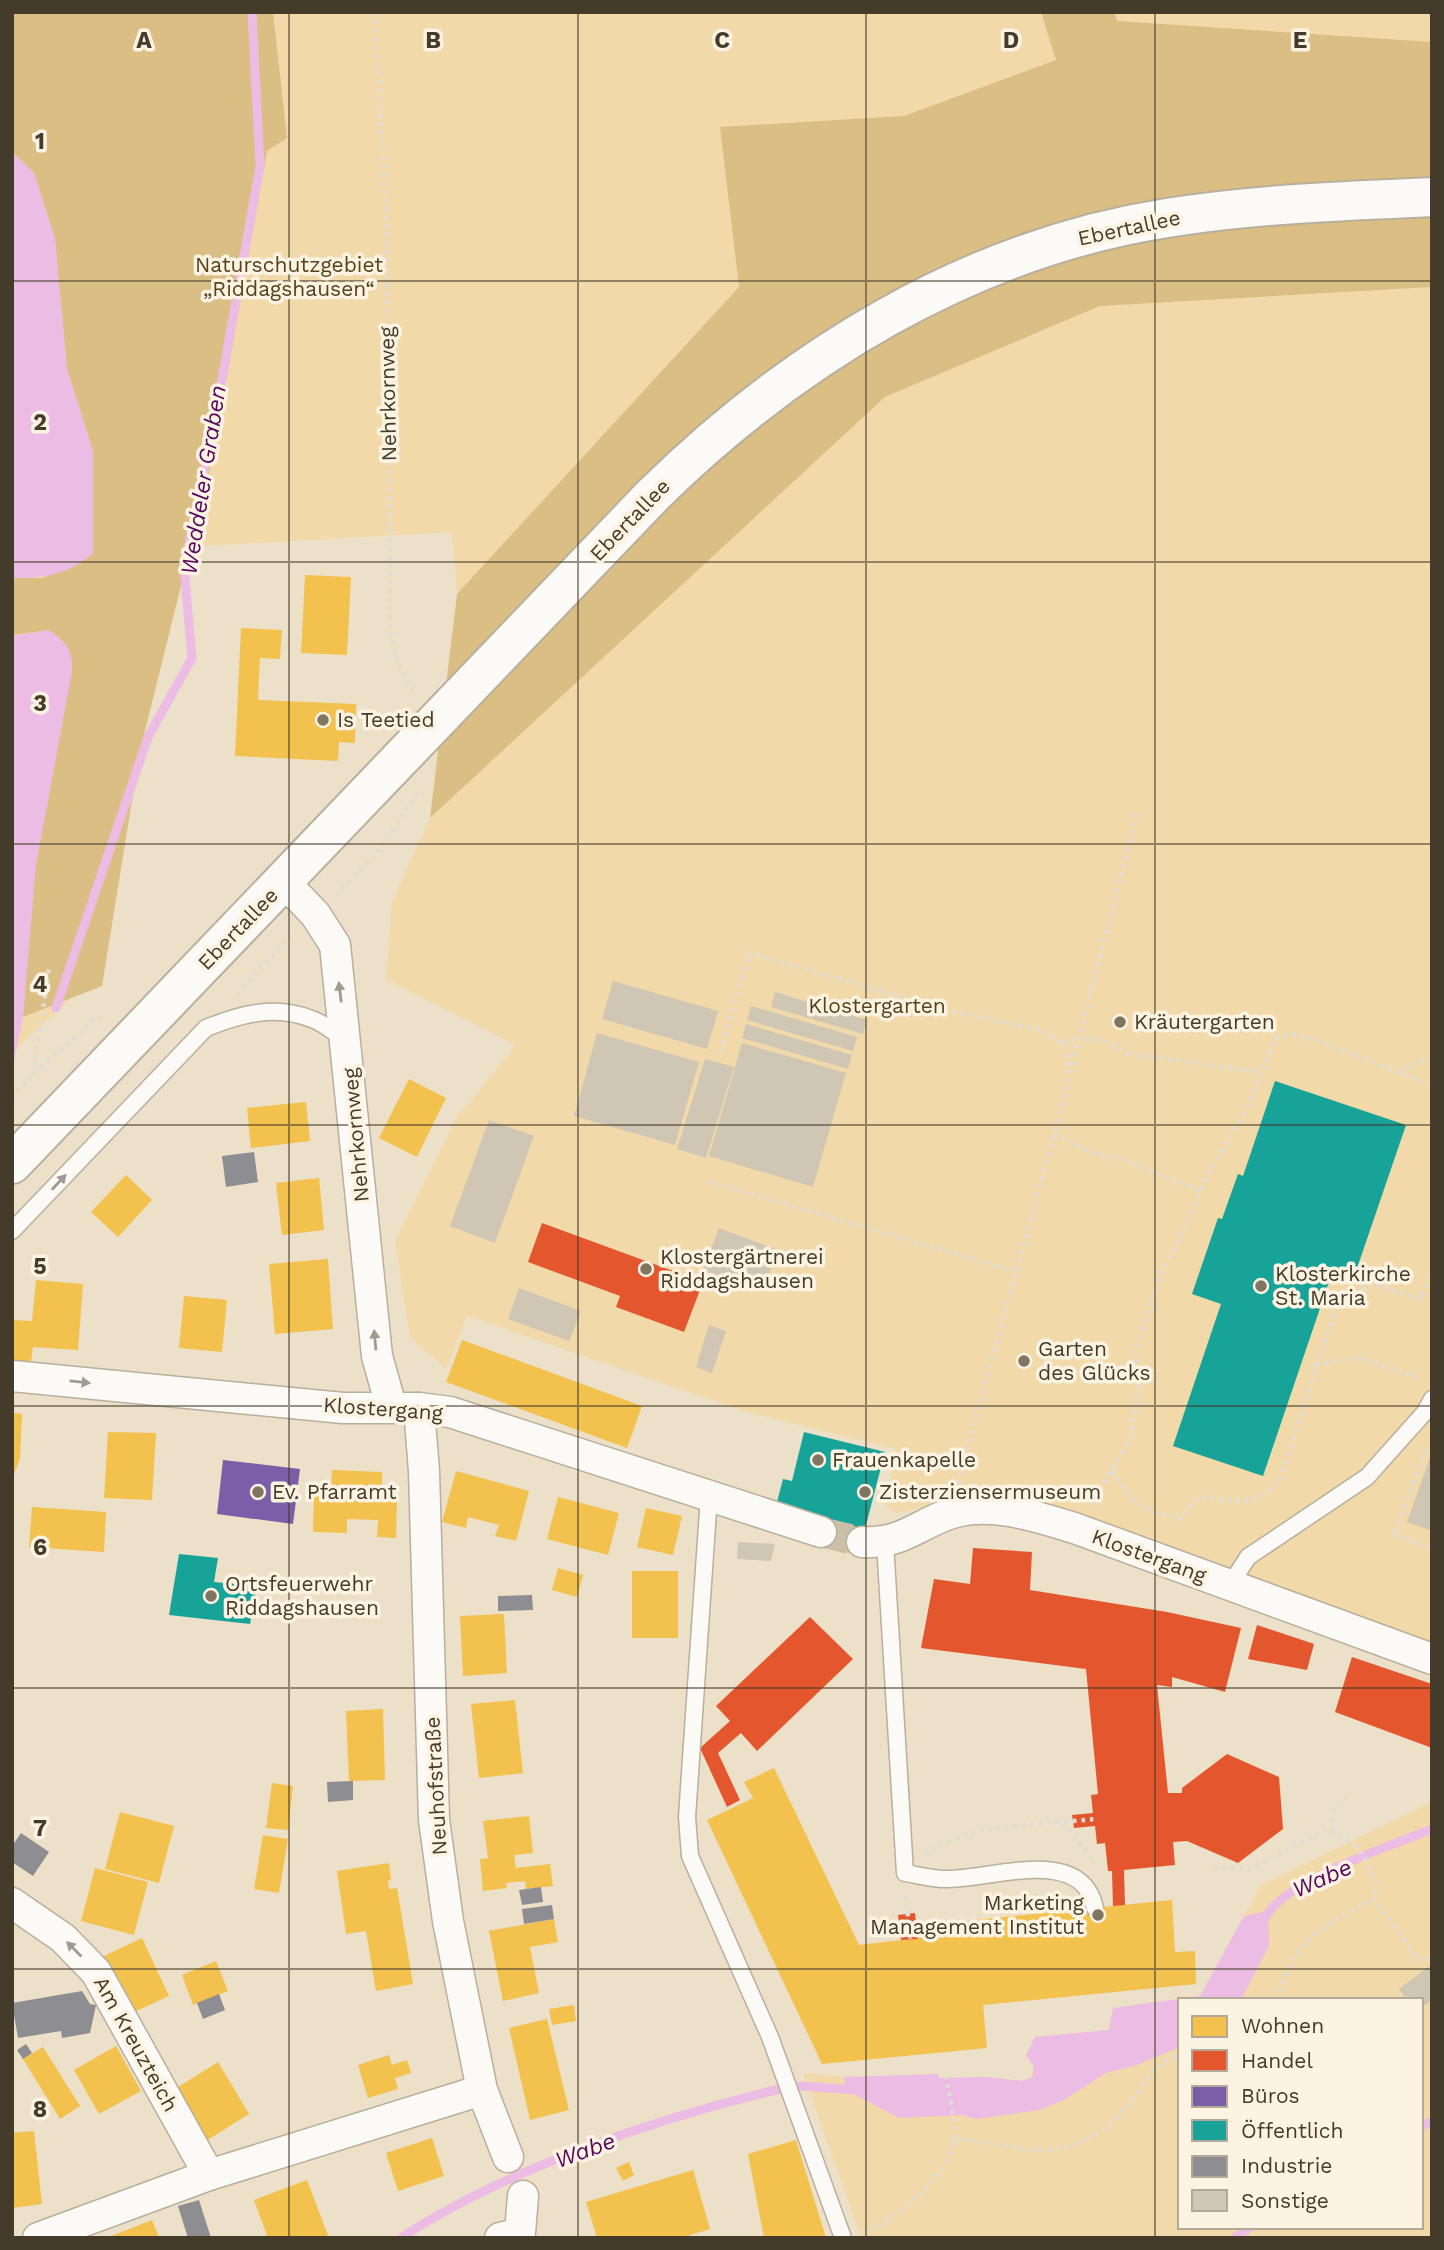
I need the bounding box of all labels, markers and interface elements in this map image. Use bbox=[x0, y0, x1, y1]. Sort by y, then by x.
text: A bbox=[136, 27, 152, 54]
text: B bbox=[425, 27, 441, 54]
text: C bbox=[714, 27, 730, 54]
text: D bbox=[1003, 27, 1019, 54]
text: E bbox=[1293, 27, 1307, 54]
text: 1 bbox=[35, 128, 45, 155]
street label: Ebertallee bbox=[1075, 204, 1183, 251]
park label: Naturschutzgebiet „Riddagshausen“ bbox=[195, 252, 383, 301]
street label: Nehrkornweg bbox=[374, 325, 401, 462]
water label: Weddeler Graben bbox=[175, 383, 232, 577]
text: 2 bbox=[33, 409, 47, 436]
street label: Ebertallee bbox=[584, 473, 675, 566]
text: 3 bbox=[33, 690, 47, 717]
place label: Is Teetied bbox=[337, 707, 435, 732]
marker: Is Teetied bbox=[315, 712, 331, 728]
street label: Ebertallee bbox=[192, 882, 283, 975]
text: 4 bbox=[33, 971, 48, 998]
one-way arrow bbox=[335, 981, 346, 1003]
park label: Klostergarten bbox=[808, 993, 946, 1018]
place label: Kräutergarten bbox=[1134, 1009, 1275, 1034]
marker: Kräutergarten bbox=[1112, 1014, 1128, 1030]
street label: Nehrkornweg bbox=[337, 1066, 374, 1203]
one-way arrow bbox=[51, 1174, 67, 1191]
place label: Klostergärtnerei Riddagshausen bbox=[660, 1244, 824, 1293]
text: 5 bbox=[33, 1253, 47, 1280]
marker: Klostergärtnerei Riddagshausen bbox=[638, 1261, 654, 1277]
place label: Klosterkirche St. Maria bbox=[1275, 1261, 1411, 1310]
marker: Klosterkirche St. Maria bbox=[1253, 1278, 1269, 1294]
one-way arrow bbox=[369, 1329, 380, 1351]
place label: Garten des Glücks bbox=[1038, 1336, 1151, 1385]
marker: Garten des Glücks bbox=[1016, 1353, 1032, 1369]
one-way arrow bbox=[69, 1377, 91, 1388]
street label: Klostergang bbox=[322, 1392, 445, 1425]
place label: Frauenkapelle bbox=[832, 1447, 976, 1472]
marker: Frauenkapelle bbox=[810, 1452, 826, 1468]
place label: Ev. Pfarramt bbox=[272, 1479, 397, 1504]
place label: Zisterziensermuseum bbox=[879, 1479, 1101, 1504]
marker: Ev. Pfarramt bbox=[250, 1484, 266, 1500]
marker: Zisterziensermuseum bbox=[857, 1484, 873, 1500]
street label: Klostergang bbox=[1088, 1523, 1211, 1588]
text: 6 bbox=[33, 1534, 47, 1561]
place label: Ortsfeuerwehr Riddagshausen bbox=[225, 1571, 379, 1620]
marker: Ortsfeuerwehr Riddagshausen bbox=[203, 1588, 219, 1604]
street label: Neuhofstraße bbox=[419, 1716, 452, 1856]
text: 7 bbox=[33, 1815, 47, 1842]
water label: Wabe bbox=[1288, 1853, 1356, 1903]
place label: Marketing Management Institut bbox=[870, 1890, 1085, 1939]
marker: Marketing Management Institut bbox=[1090, 1907, 1106, 1923]
one-way arrow bbox=[66, 1941, 82, 1957]
street label: Am Kreuzteich bbox=[89, 1972, 184, 2116]
legend bbox=[1178, 1998, 1423, 2229]
text: Wohnen bbox=[1241, 2013, 1324, 2038]
text: Handel bbox=[1241, 2048, 1313, 2073]
text: Büros bbox=[1241, 2083, 1300, 2108]
text: 8 bbox=[33, 2096, 47, 2123]
text: Öffentlich bbox=[1241, 2118, 1343, 2143]
water label: Wabe bbox=[551, 2127, 619, 2174]
text: Industrie bbox=[1241, 2153, 1332, 2178]
text: Sonstige bbox=[1241, 2188, 1329, 2213]

